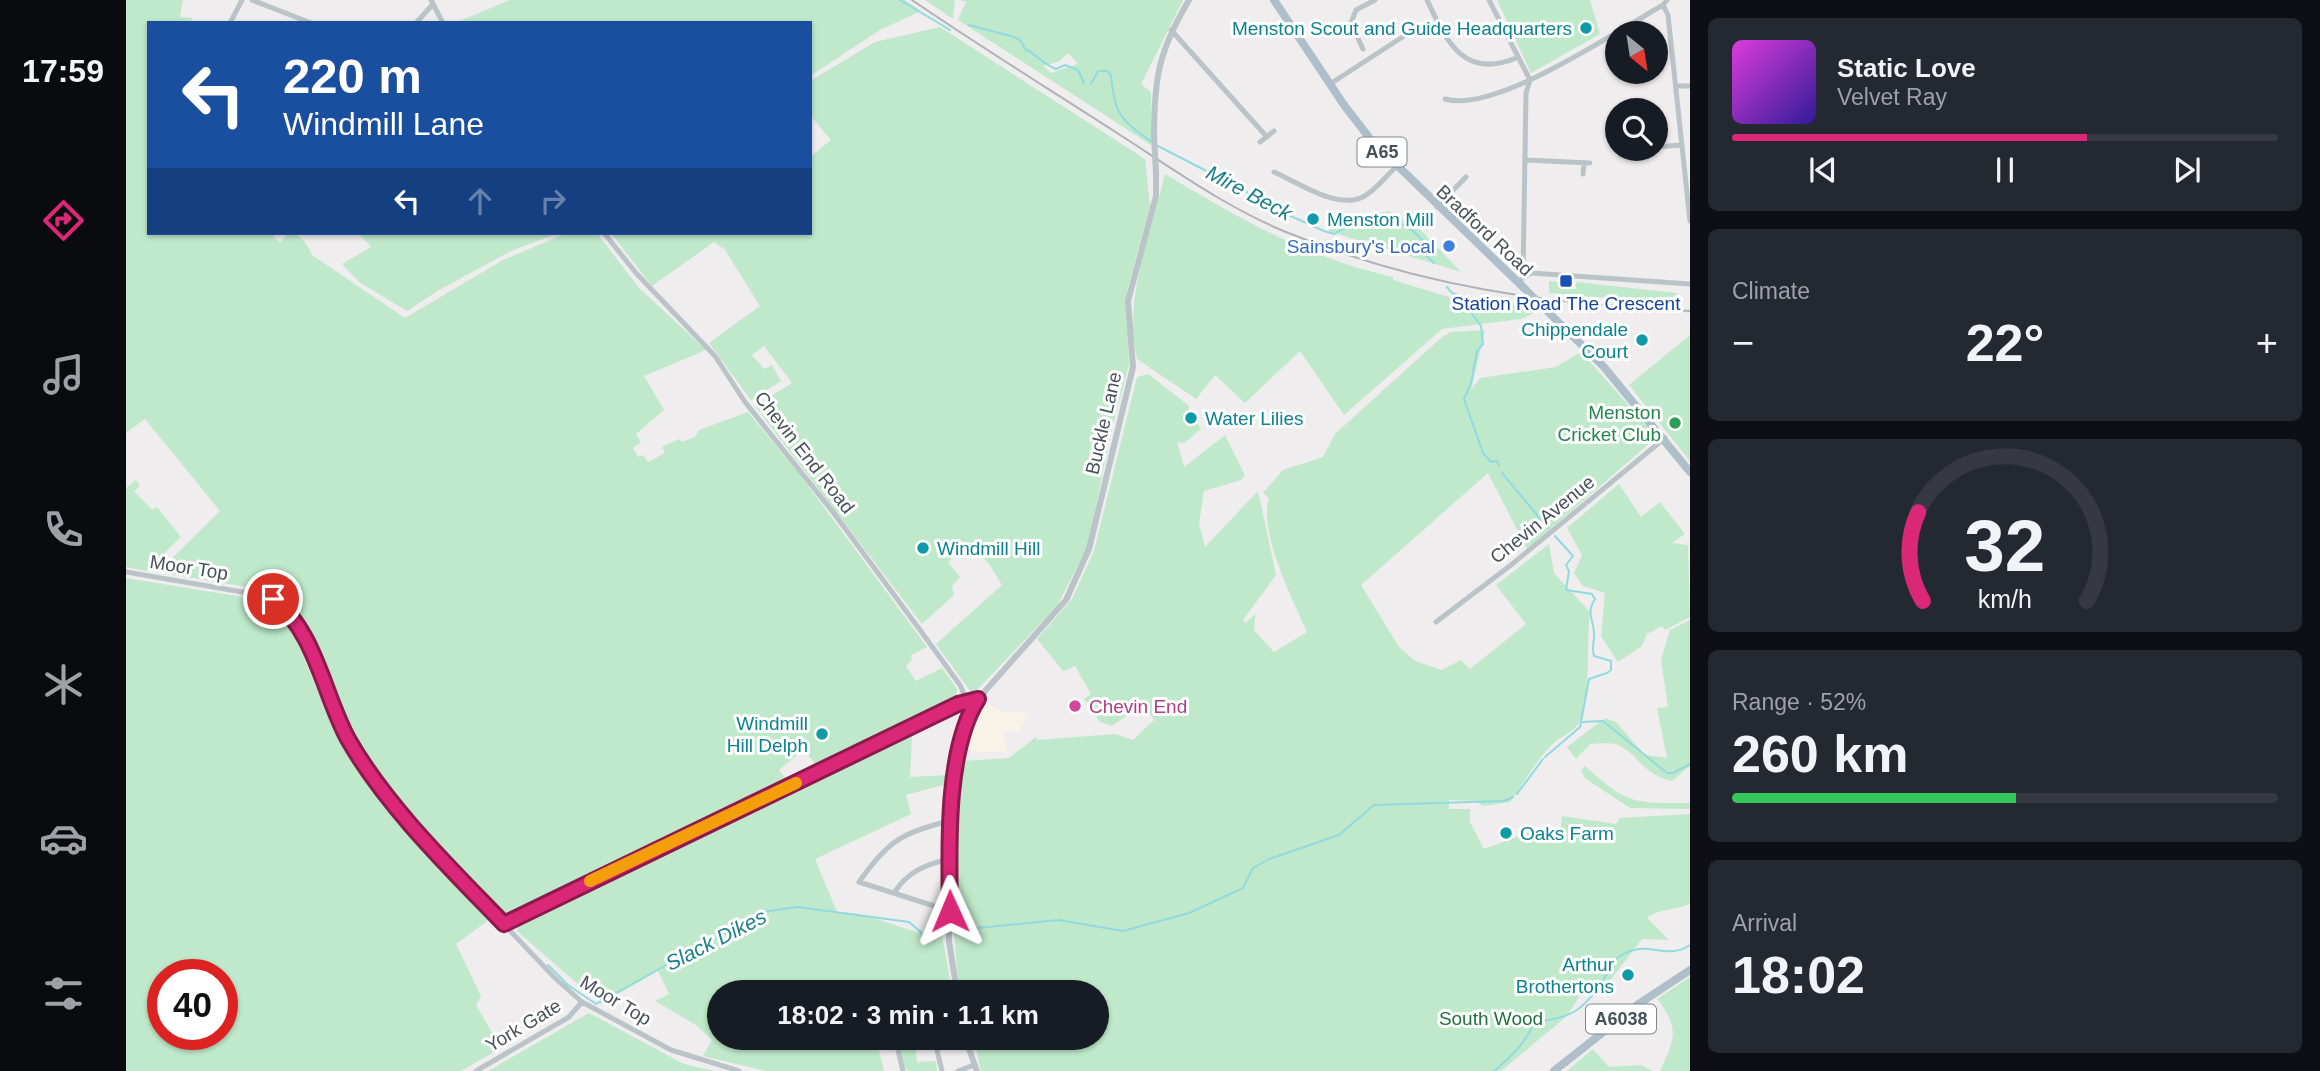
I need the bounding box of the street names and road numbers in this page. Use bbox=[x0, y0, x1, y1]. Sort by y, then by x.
road number: A65 bbox=[1358, 138, 1406, 167]
street label: Bradford Road bbox=[1432, 181, 1537, 280]
street label: Buckle Lane bbox=[1081, 370, 1125, 476]
street label: Chevin End Road bbox=[750, 387, 859, 517]
street label: Chevin Avenue bbox=[1486, 471, 1598, 568]
street label: Moor Top bbox=[148, 551, 230, 584]
street label: Moor Top bbox=[577, 971, 655, 1030]
street label: York Gate bbox=[482, 995, 565, 1056]
road number: A6038 bbox=[1586, 1004, 1656, 1034]

